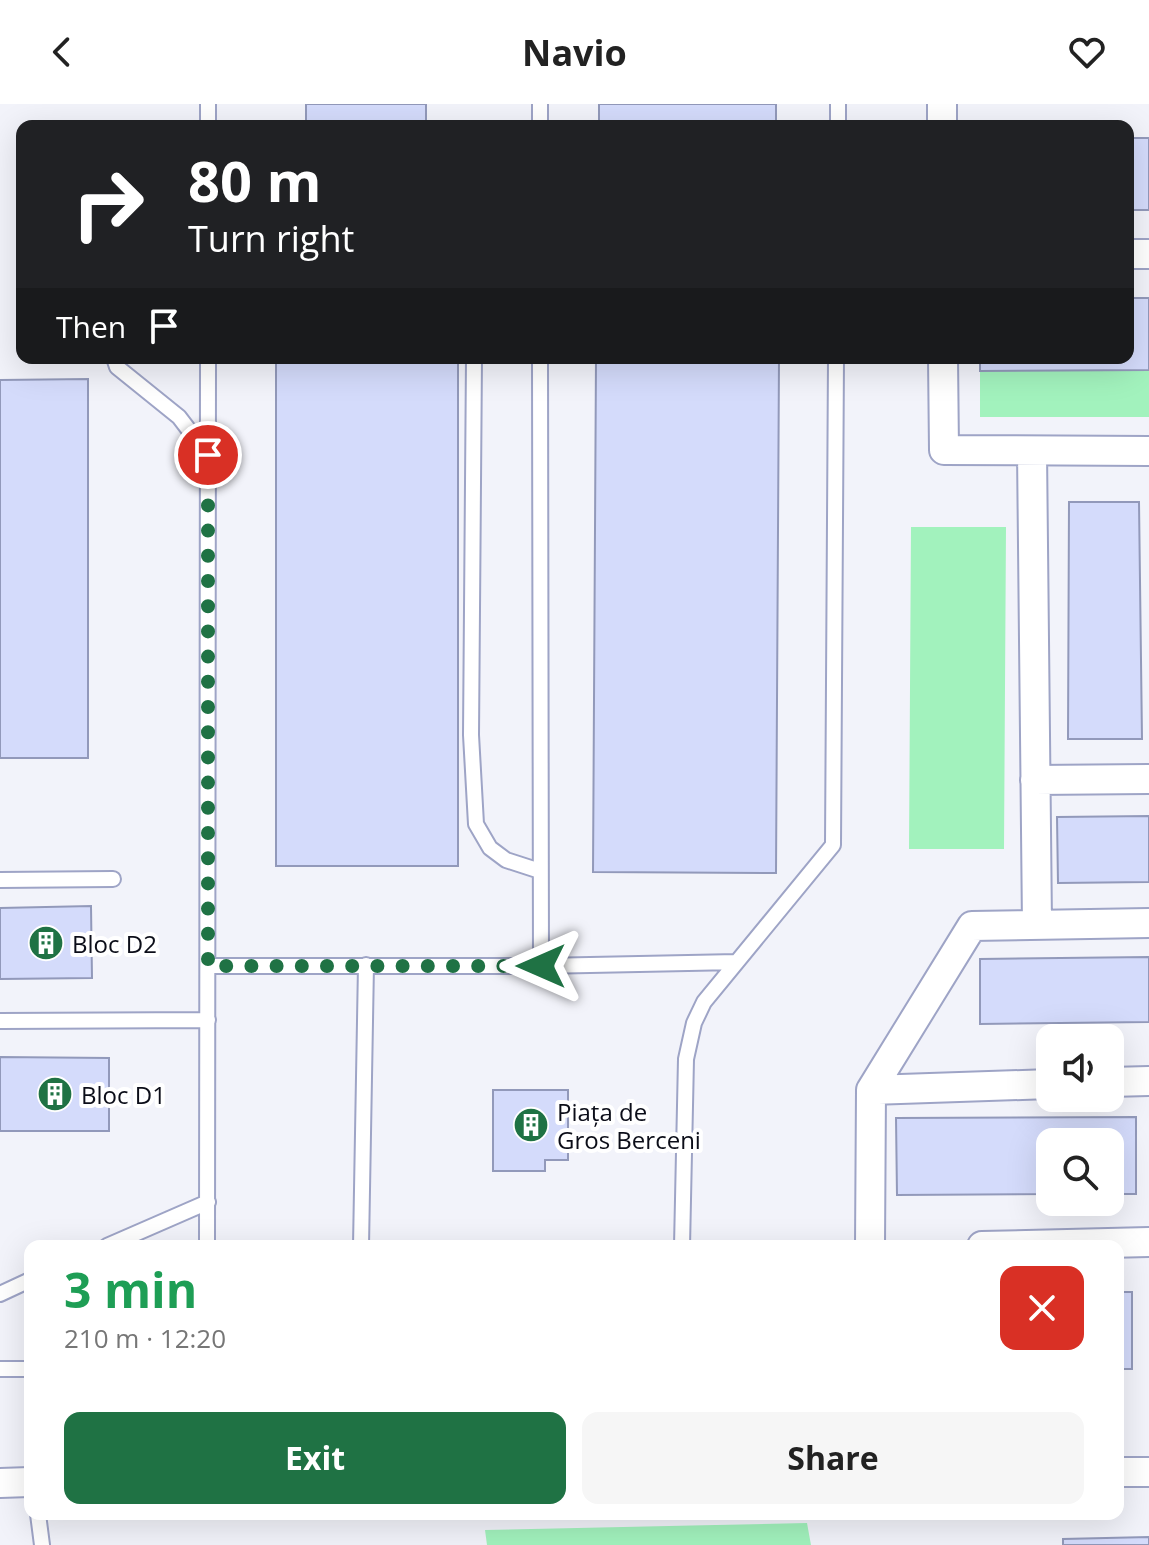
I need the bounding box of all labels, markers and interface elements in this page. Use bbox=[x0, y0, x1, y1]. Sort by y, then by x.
text: Navio bbox=[522, 28, 627, 77]
icon: back bbox=[40, 30, 84, 74]
icon: heart bbox=[1065, 30, 1109, 74]
text: 80 m bbox=[188, 142, 322, 218]
icon: right bbox=[56, 152, 160, 256]
text: Turn right bbox=[188, 214, 354, 263]
icon: arrive bbox=[142, 304, 186, 348]
text: Then bbox=[56, 306, 126, 347]
pin bbox=[174, 421, 242, 489]
icon: arrive bbox=[186, 433, 230, 477]
building icon: Bloc D2 bbox=[27, 924, 65, 962]
position arrow bbox=[499, 924, 583, 1008]
place label: Bloc D2 bbox=[72, 927, 157, 960]
map controls bbox=[1036, 1024, 1124, 1216]
button: sound bbox=[1036, 1024, 1124, 1112]
building icon: Bloc D1 bbox=[36, 1075, 74, 1113]
place label: Bloc D1 bbox=[81, 1078, 166, 1111]
place label: Piața de Gros Berceni bbox=[557, 1095, 701, 1156]
building icon: Piața de Gros Berceni bbox=[512, 1106, 550, 1144]
button: search bbox=[1036, 1128, 1124, 1216]
text: 3 min bbox=[64, 1257, 197, 1322]
button: close bbox=[1000, 1266, 1084, 1350]
text: 210 m · 12:20 bbox=[64, 1320, 226, 1356]
button: Exit bbox=[64, 1412, 566, 1504]
button: Share bbox=[582, 1412, 1084, 1504]

